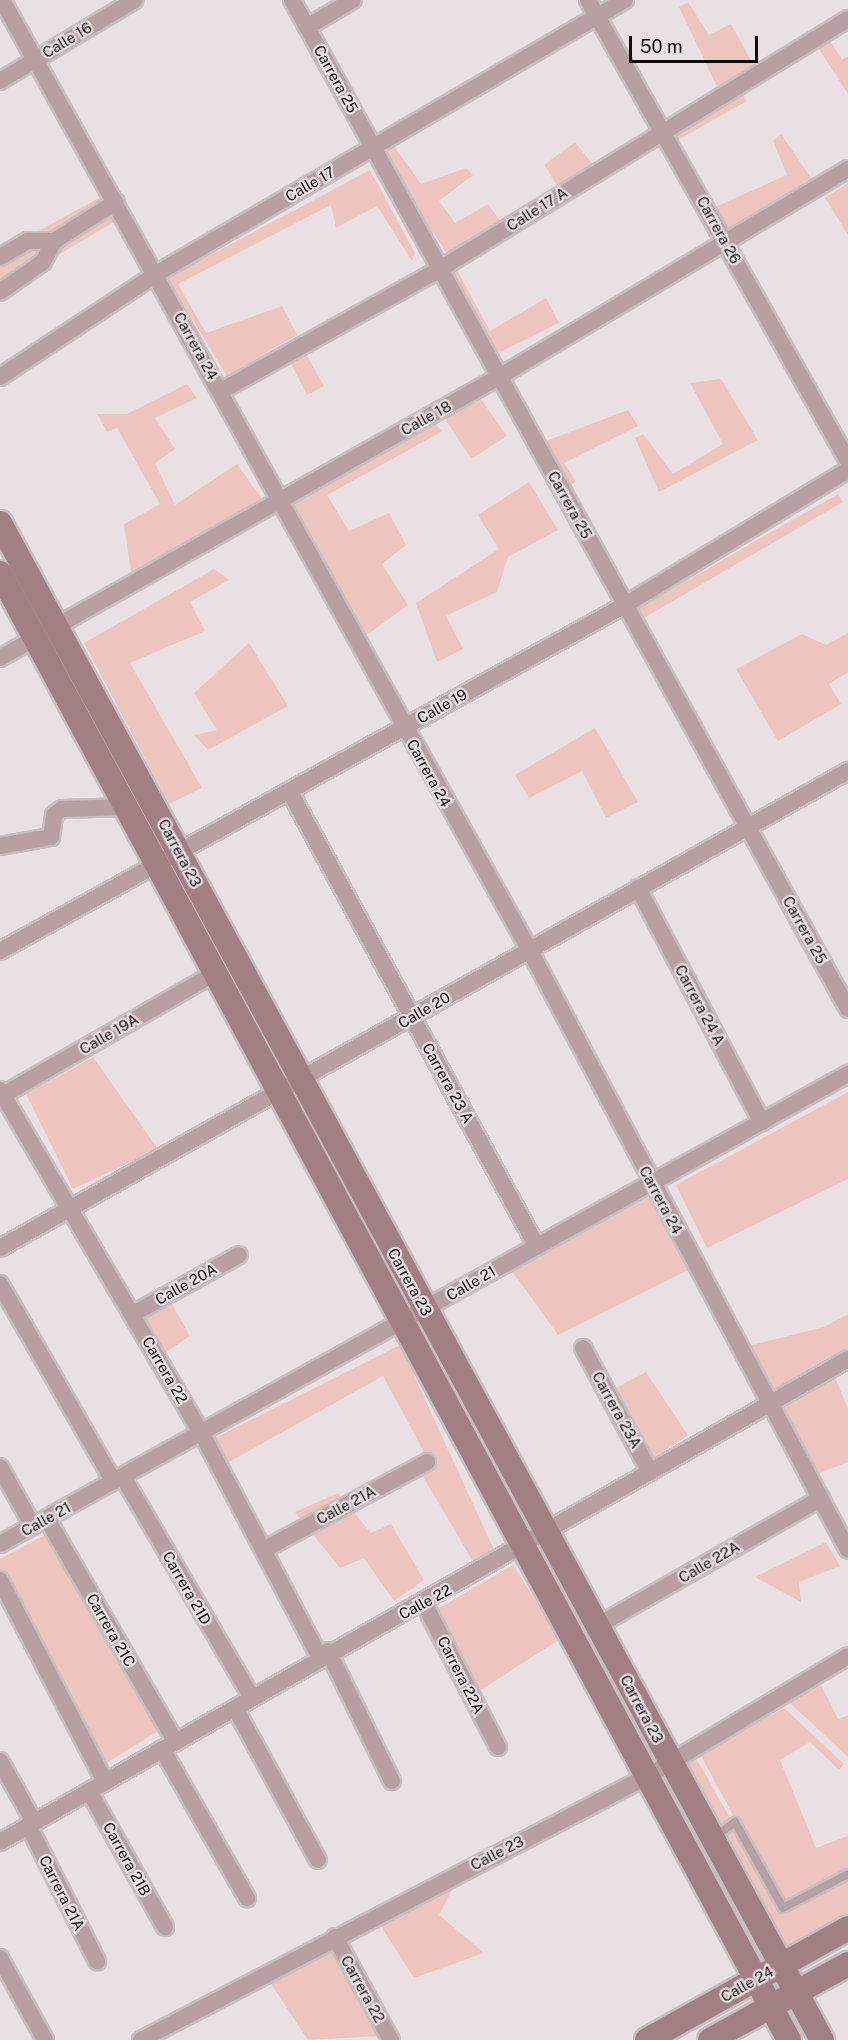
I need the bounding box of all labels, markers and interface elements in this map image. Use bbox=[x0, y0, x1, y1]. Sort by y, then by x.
street label: Calle 16 bbox=[39, 18, 95, 62]
scale bar bbox=[632, 24, 761, 62]
text: 50 m bbox=[640, 36, 683, 57]
street label: Carrera 25 bbox=[310, 42, 362, 116]
street label: Calle 17 bbox=[282, 163, 338, 205]
street label: Calle 17 A bbox=[503, 183, 571, 235]
street label: Carrera 26 bbox=[693, 193, 745, 267]
street label: Carrera 24 bbox=[170, 309, 222, 383]
street label: Calle 18 bbox=[398, 397, 454, 439]
street label: Carrera 25 bbox=[544, 468, 596, 542]
street label: Calle 19 bbox=[414, 685, 470, 727]
street label: Carrera 24 bbox=[403, 736, 455, 810]
street label: Carrera 23 bbox=[155, 816, 205, 890]
street label: Carrera 25 bbox=[779, 893, 831, 967]
street label: Carrera 24 A bbox=[671, 962, 729, 1048]
street label: Calle 20 bbox=[395, 988, 453, 1032]
street label: Calle 19A bbox=[76, 1010, 142, 1058]
street label: Carrera 23 A bbox=[419, 1040, 477, 1126]
street label: Carrera 24 bbox=[636, 1163, 686, 1237]
street label: Carrera 23 bbox=[384, 1245, 436, 1319]
street label: Calle 20A bbox=[152, 1260, 220, 1308]
street label: Calle 21 bbox=[443, 1262, 499, 1304]
street label: Carrera 22 bbox=[139, 1333, 191, 1407]
street label: Carrera 23A bbox=[588, 1368, 646, 1452]
street label: Calle 21A bbox=[313, 1482, 379, 1528]
street label: Calle 21 bbox=[18, 1498, 74, 1540]
street label: Calle 22A bbox=[675, 1537, 743, 1587]
street label: Carrera 21D bbox=[159, 1548, 215, 1628]
street label: Calle 22 bbox=[396, 1581, 454, 1623]
street label: Carrera 21C bbox=[83, 1590, 139, 1670]
street label: Carrera 22A bbox=[434, 1633, 488, 1717]
street label: Carrera 23 bbox=[617, 1672, 667, 1746]
street label: Carrera 21B bbox=[99, 1819, 155, 1899]
street label: Calle 23 bbox=[467, 1832, 527, 1874]
street label: Carrera 21A bbox=[35, 1852, 89, 1934]
street label: Carrera 22 bbox=[337, 1952, 389, 2026]
street label: Calle 24 bbox=[717, 1962, 777, 2006]

